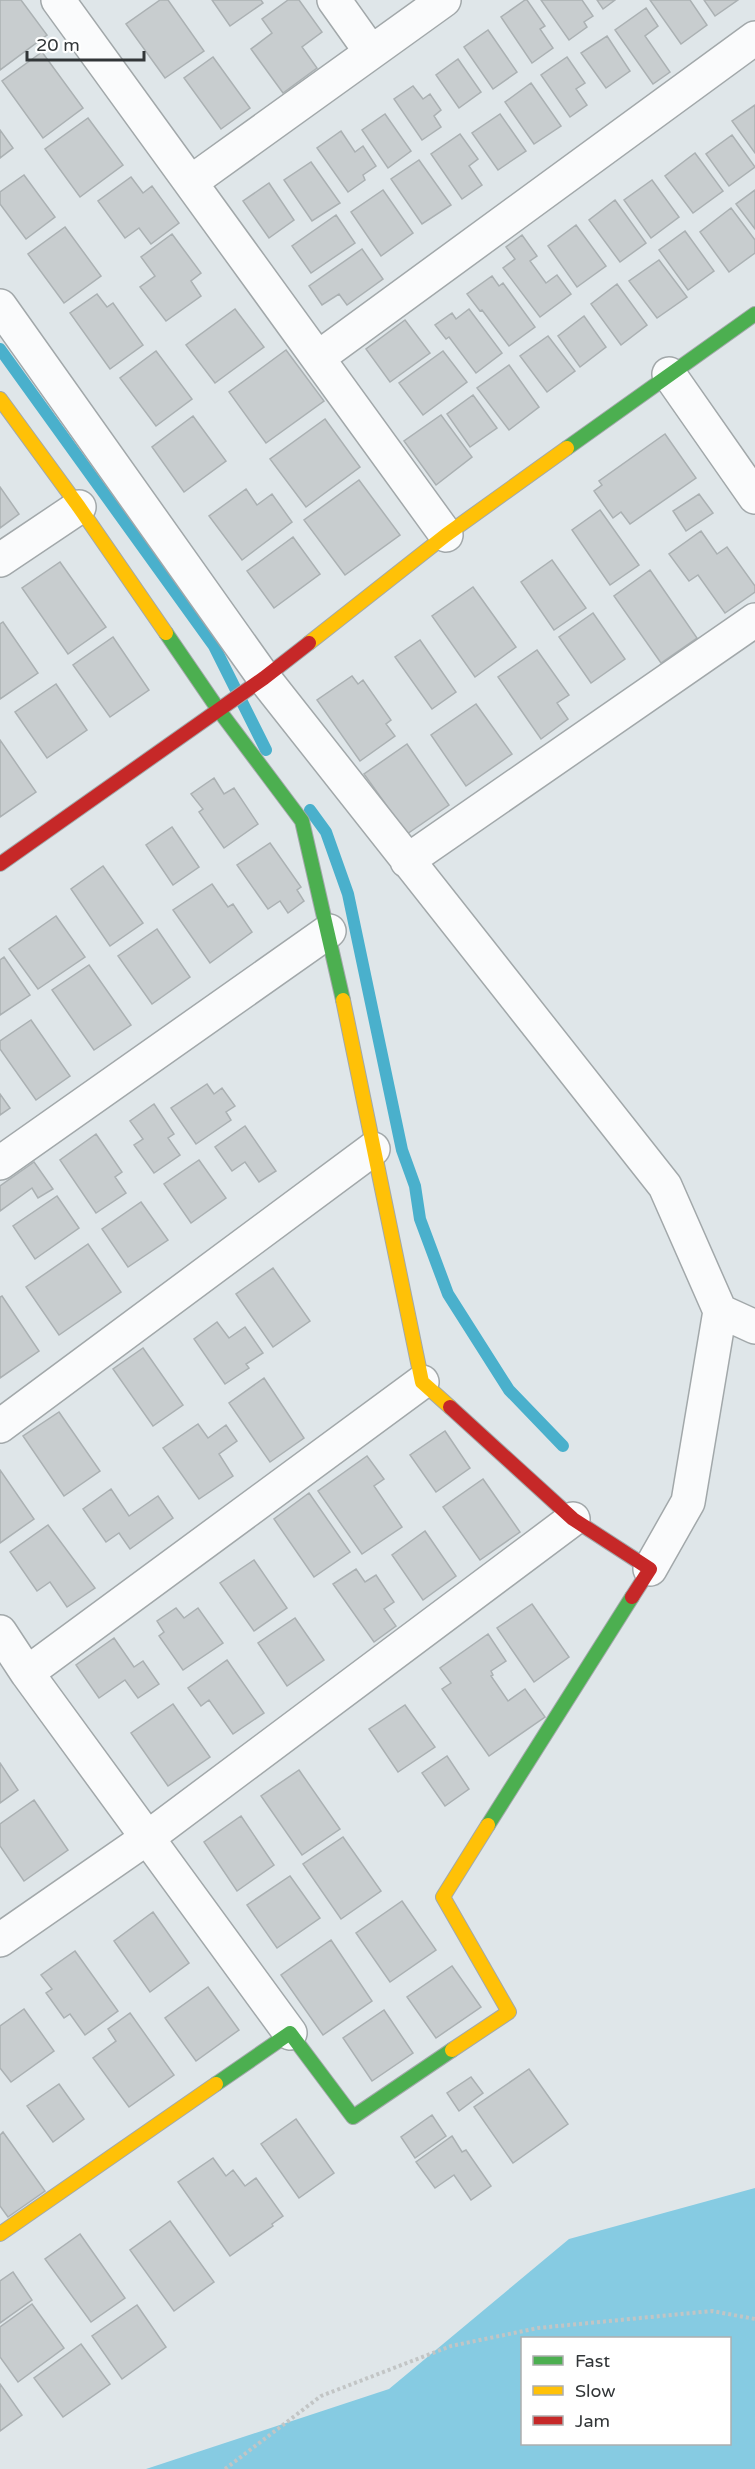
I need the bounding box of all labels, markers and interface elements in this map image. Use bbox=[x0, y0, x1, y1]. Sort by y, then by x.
scale bar bbox=[27, 24, 144, 62]
text: 20 m bbox=[36, 34, 80, 56]
legend bbox=[521, 2337, 731, 2445]
text: Fast bbox=[575, 2350, 610, 2372]
text: Slow bbox=[575, 2380, 616, 2402]
text: Jam bbox=[575, 2410, 610, 2432]

